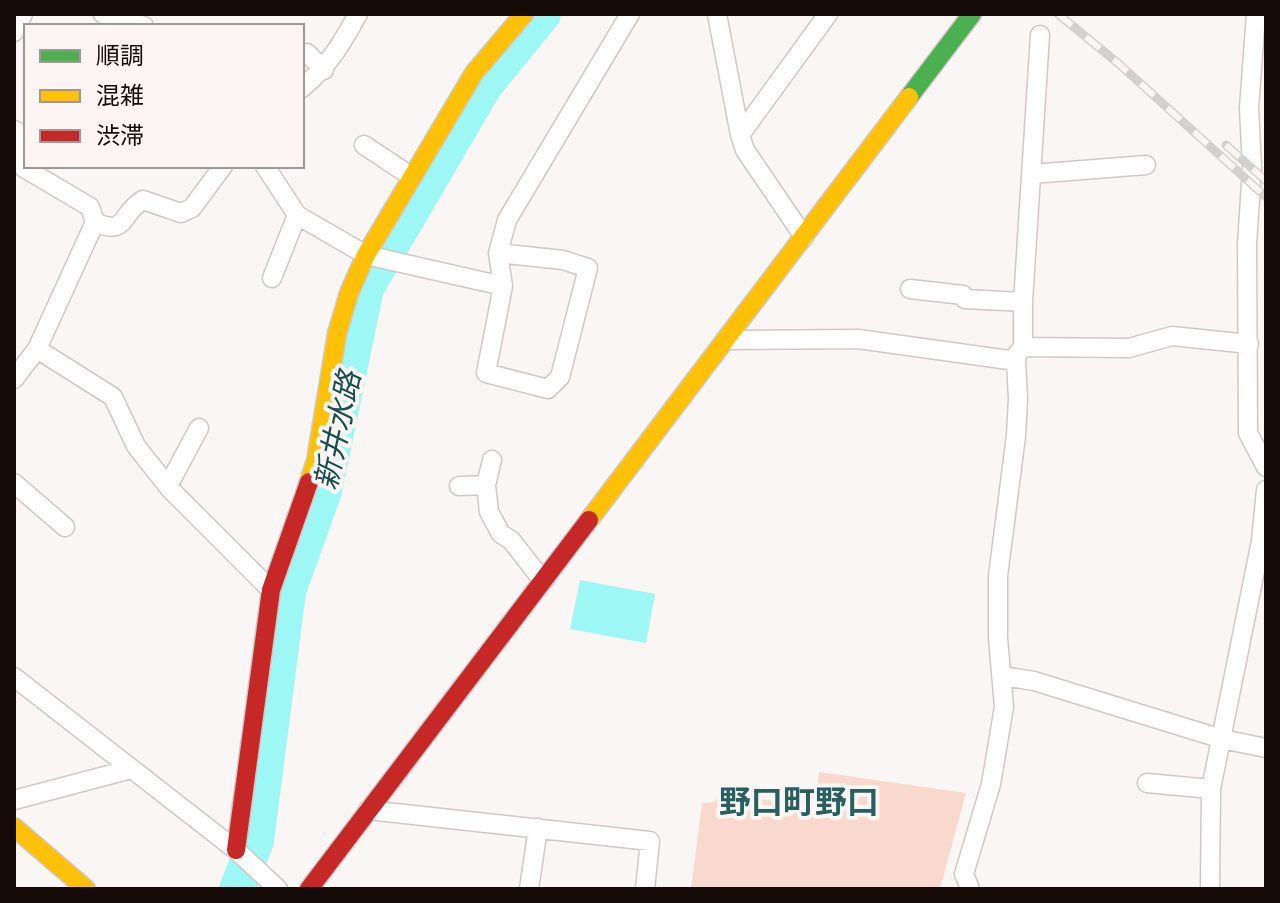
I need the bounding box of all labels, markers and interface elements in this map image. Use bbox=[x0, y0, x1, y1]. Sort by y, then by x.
legend bbox=[24, 24, 304, 168]
text: 順調 bbox=[96, 40, 144, 69]
text: 混雑 bbox=[96, 80, 144, 109]
text: 渋滞 bbox=[96, 120, 144, 149]
water label: 新井水路 bbox=[306, 365, 367, 492]
district label: 野口町野口 bbox=[719, 781, 879, 819]

